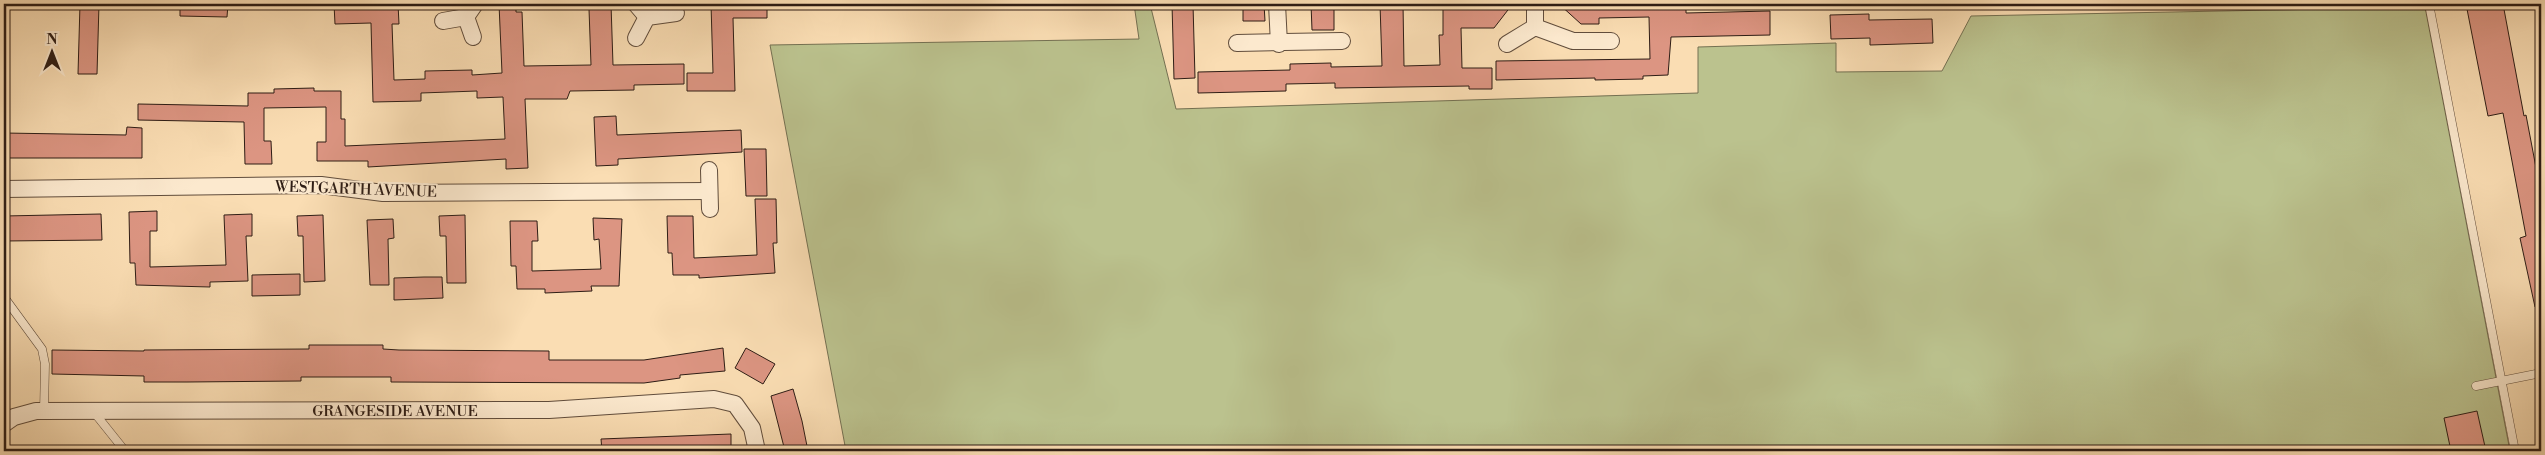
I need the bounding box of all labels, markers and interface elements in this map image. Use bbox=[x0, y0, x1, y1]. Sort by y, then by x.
north arrow bbox=[28, 28, 78, 78]
text: N bbox=[46, 31, 58, 49]
street label: WESTGARTH AVENUE bbox=[274, 177, 437, 202]
street label: GRANGESIDE AVENUE bbox=[312, 402, 478, 421]

